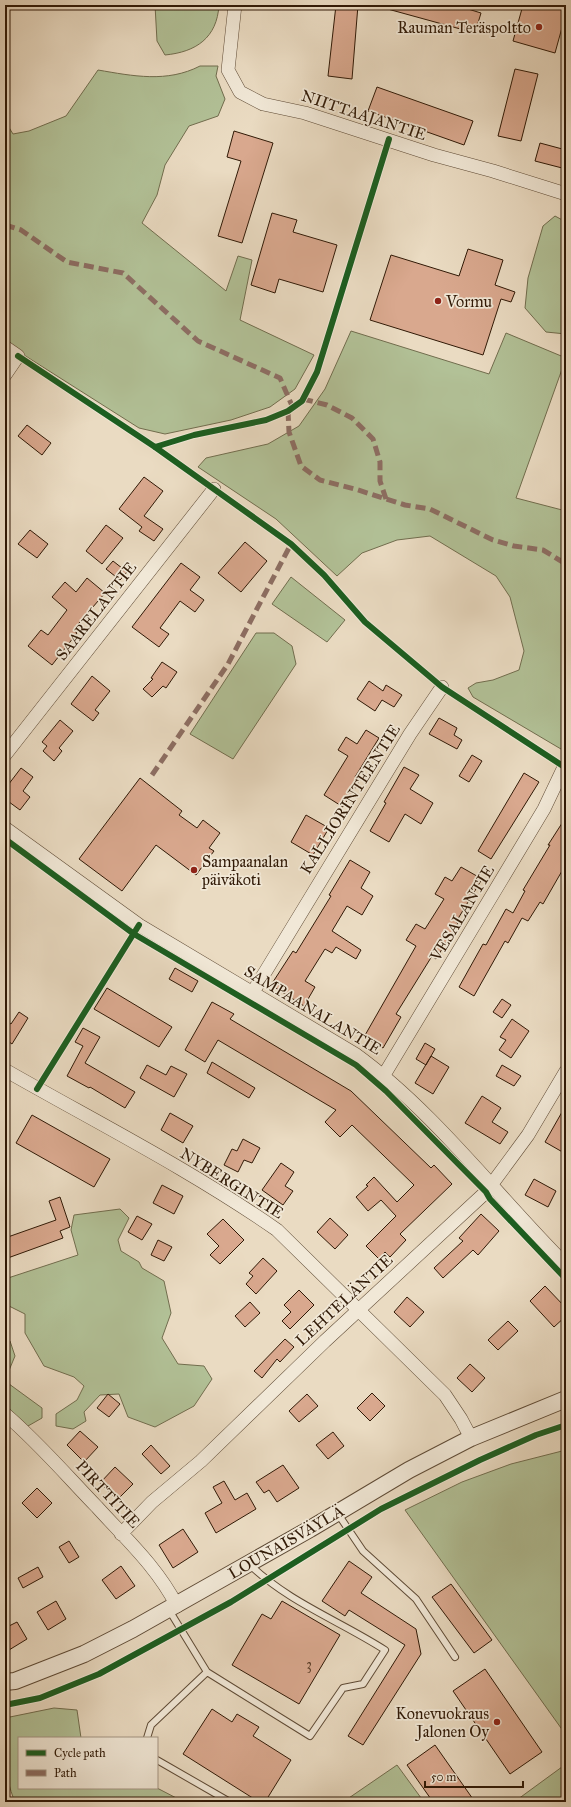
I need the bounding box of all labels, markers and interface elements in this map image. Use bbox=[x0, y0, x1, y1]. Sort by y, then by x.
place label: Rauman Teräspoltto bbox=[397, 18, 531, 37]
marker: Rauman Teräspoltto bbox=[534, 22, 544, 32]
street label: NIITTAAJANTIE bbox=[299, 86, 429, 145]
place label: Vormu bbox=[445, 292, 493, 311]
marker: Vormu bbox=[433, 296, 443, 306]
street label: SAARELANTIE bbox=[52, 558, 140, 664]
street label: KALLIORINTEENTIE bbox=[296, 721, 404, 877]
place label: Sampaanalan päiväkoti bbox=[201, 852, 288, 889]
street label: VESALANTIE bbox=[425, 862, 498, 965]
marker: Sampaanalan päiväkoti bbox=[189, 865, 199, 875]
street label: SAMPAANALANTIE bbox=[241, 961, 385, 1059]
street label: NYBERGINTIE bbox=[177, 1144, 287, 1222]
street label: LEHTELÄNTIE bbox=[291, 1250, 396, 1350]
street label: PIRTTITIE bbox=[72, 1456, 144, 1532]
street label: LOUNAISVÄYLÄ bbox=[224, 1500, 348, 1583]
house number: 3 bbox=[306, 1656, 312, 1673]
place label: Konevuokraus Jalonen Oy bbox=[396, 1704, 490, 1742]
marker: Konevuokraus Jalonen Oy bbox=[492, 1717, 502, 1727]
legend bbox=[18, 1737, 158, 1789]
text: Cycle path bbox=[54, 1746, 106, 1760]
scale bar bbox=[425, 1763, 523, 1789]
text: Path bbox=[54, 1766, 77, 1780]
text: 50 m bbox=[431, 1770, 456, 1784]

